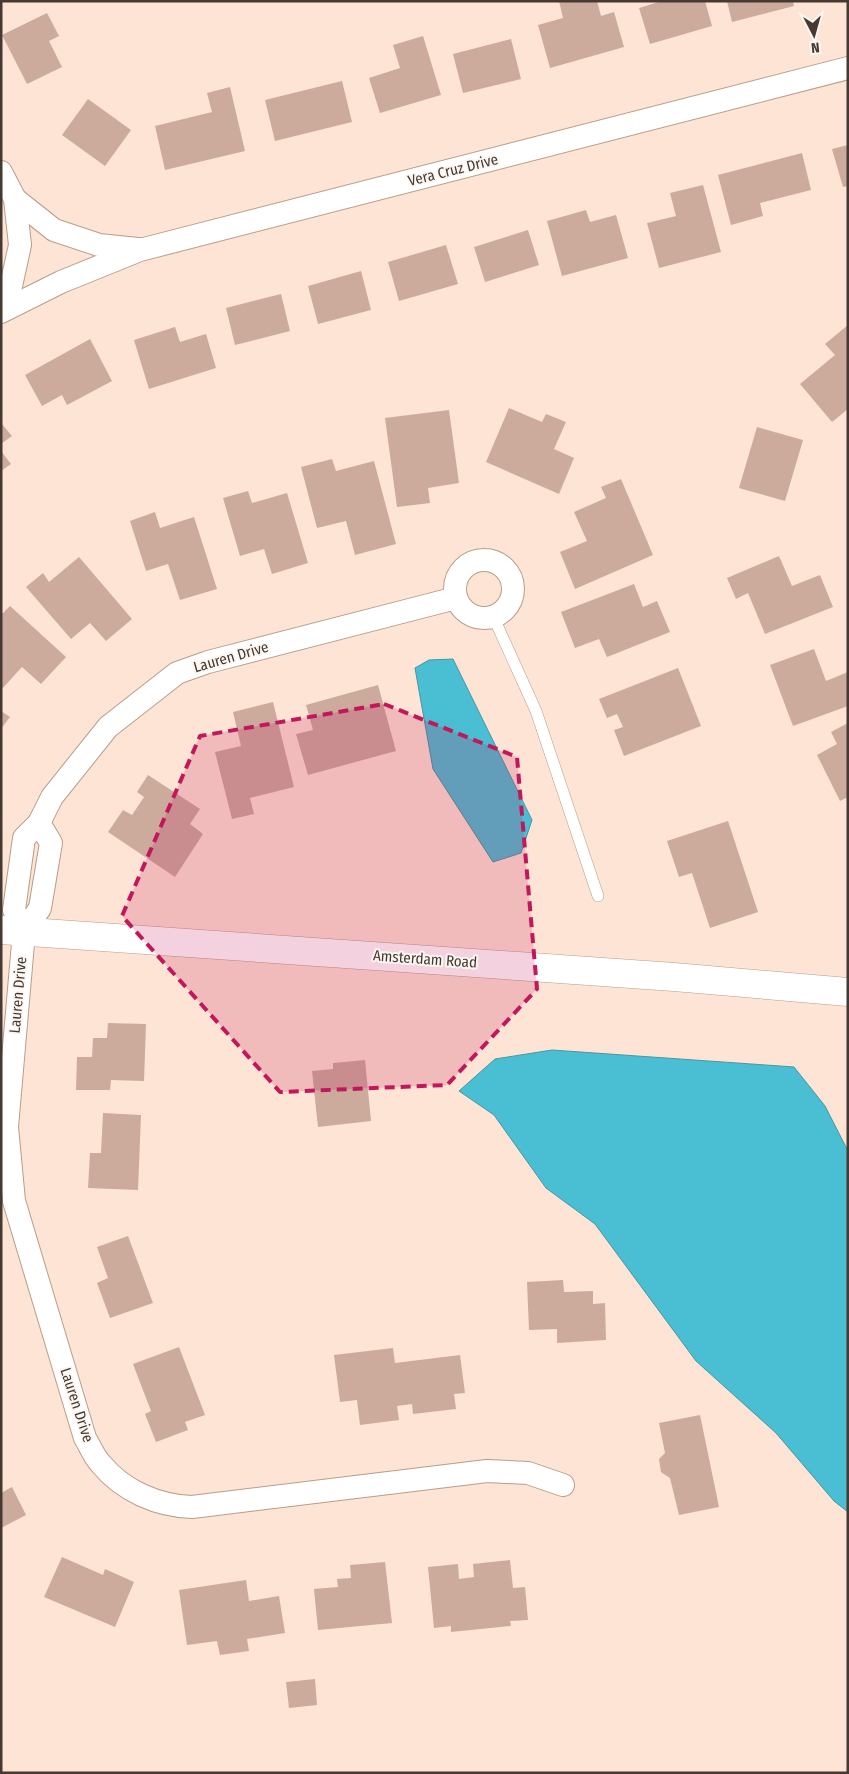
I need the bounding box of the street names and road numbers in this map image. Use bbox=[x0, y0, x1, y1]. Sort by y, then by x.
street label: Vera Cruz Drive bbox=[406, 150, 500, 190]
street label: Lauren Drive bbox=[191, 638, 271, 676]
street label: Amsterdam Road bbox=[372, 946, 478, 972]
street label: Lauren Drive bbox=[6, 956, 30, 1034]
street label: Lauren Drive bbox=[57, 1366, 97, 1444]

